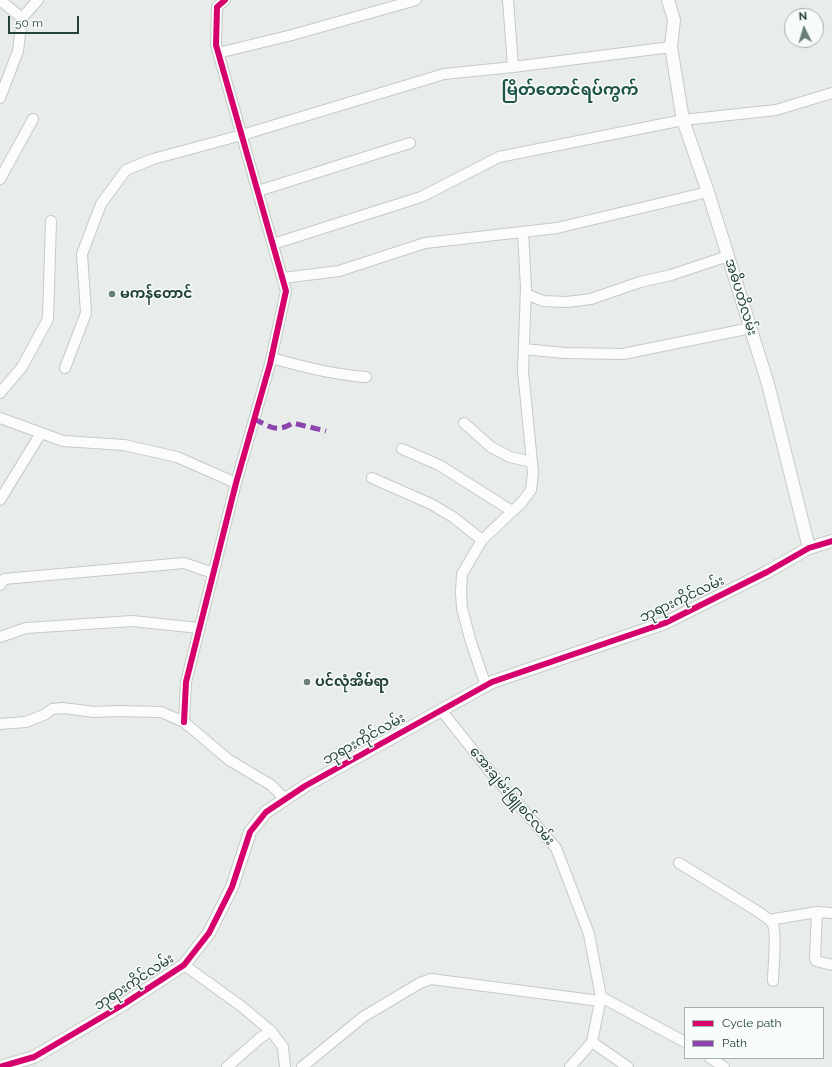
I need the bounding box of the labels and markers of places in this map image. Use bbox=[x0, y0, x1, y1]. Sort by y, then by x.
place label: မကန်တောင် bbox=[120, 286, 192, 302]
marker: မကန်တောင် bbox=[107, 289, 117, 299]
place label: ပင်လုံအိမ်ရာ bbox=[315, 674, 389, 690]
marker: ပင်လုံအိမ်ရာ bbox=[302, 677, 312, 687]

